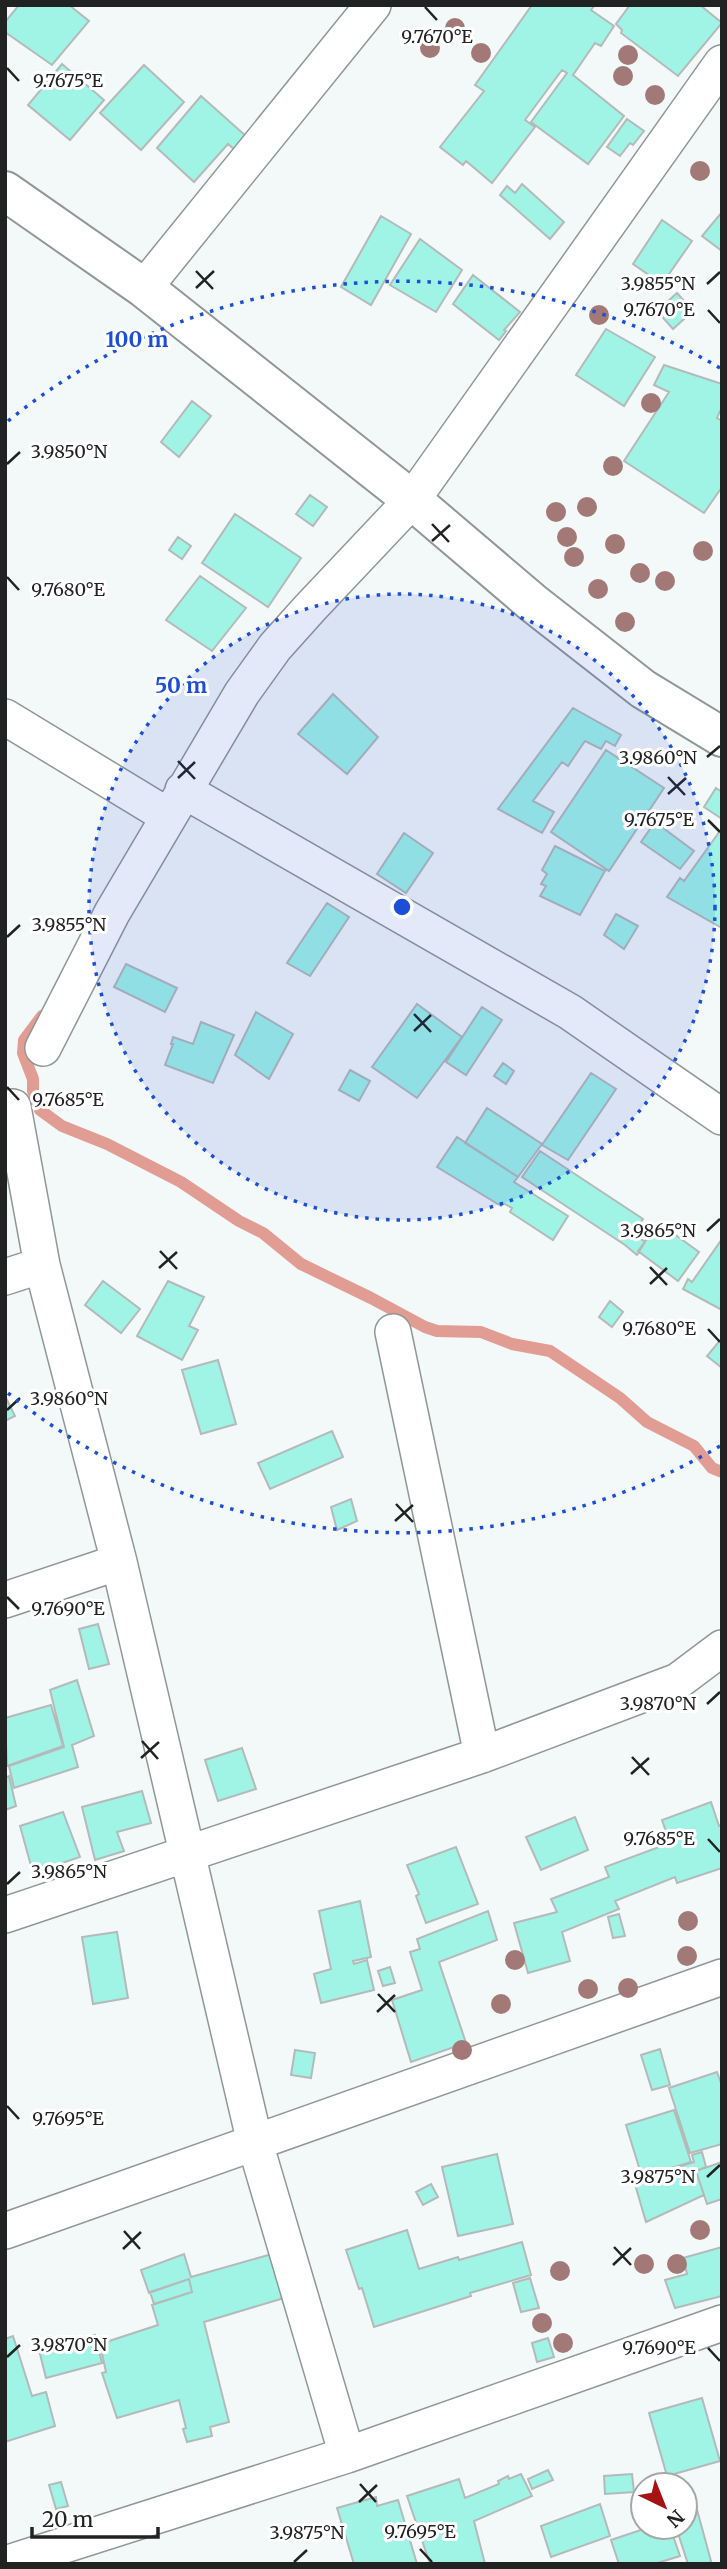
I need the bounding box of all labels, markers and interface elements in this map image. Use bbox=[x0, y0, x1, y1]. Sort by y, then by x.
text: 9.7670°E bbox=[401, 25, 473, 48]
text: 9.7675°E bbox=[33, 69, 104, 92]
text: 3.9855°N bbox=[621, 272, 695, 295]
text: 9.7670°E bbox=[623, 298, 695, 321]
text: 100 m bbox=[106, 326, 168, 353]
text: 3.9850°N bbox=[31, 440, 107, 463]
text: 9.7680°E bbox=[31, 578, 105, 601]
text: 50 m bbox=[155, 672, 207, 699]
text: 3.9860°N bbox=[619, 746, 697, 769]
text: 9.7675°E bbox=[624, 808, 695, 831]
centre of rings bbox=[390, 895, 414, 919]
text: 3.9855°N bbox=[32, 913, 106, 936]
text: 9.7685°E bbox=[32, 1088, 104, 1111]
text: 3.9865°N bbox=[620, 1219, 696, 1242]
text: 9.7680°E bbox=[622, 1317, 696, 1340]
text: 3.9860°N bbox=[30, 1387, 108, 1410]
text: 9.7690°E bbox=[31, 1597, 105, 1620]
text: 3.9870°N bbox=[620, 1692, 696, 1715]
text: 9.7685°E bbox=[623, 1827, 695, 1850]
text: 3.9865°N bbox=[31, 1860, 107, 1883]
text: 9.7695°E bbox=[32, 2107, 104, 2130]
text: 3.9875°N bbox=[620, 2165, 696, 2188]
text: 3.9870°N bbox=[31, 2333, 107, 2356]
text: 9.7690°E bbox=[622, 2336, 696, 2359]
north arrow bbox=[629, 2471, 699, 2541]
scale bar bbox=[32, 2496, 158, 2540]
text: N bbox=[662, 2505, 689, 2532]
text: 20 m bbox=[42, 2506, 94, 2533]
text: 9.7695°E bbox=[384, 2520, 456, 2543]
text: 3.9875°N bbox=[269, 2521, 345, 2544]

